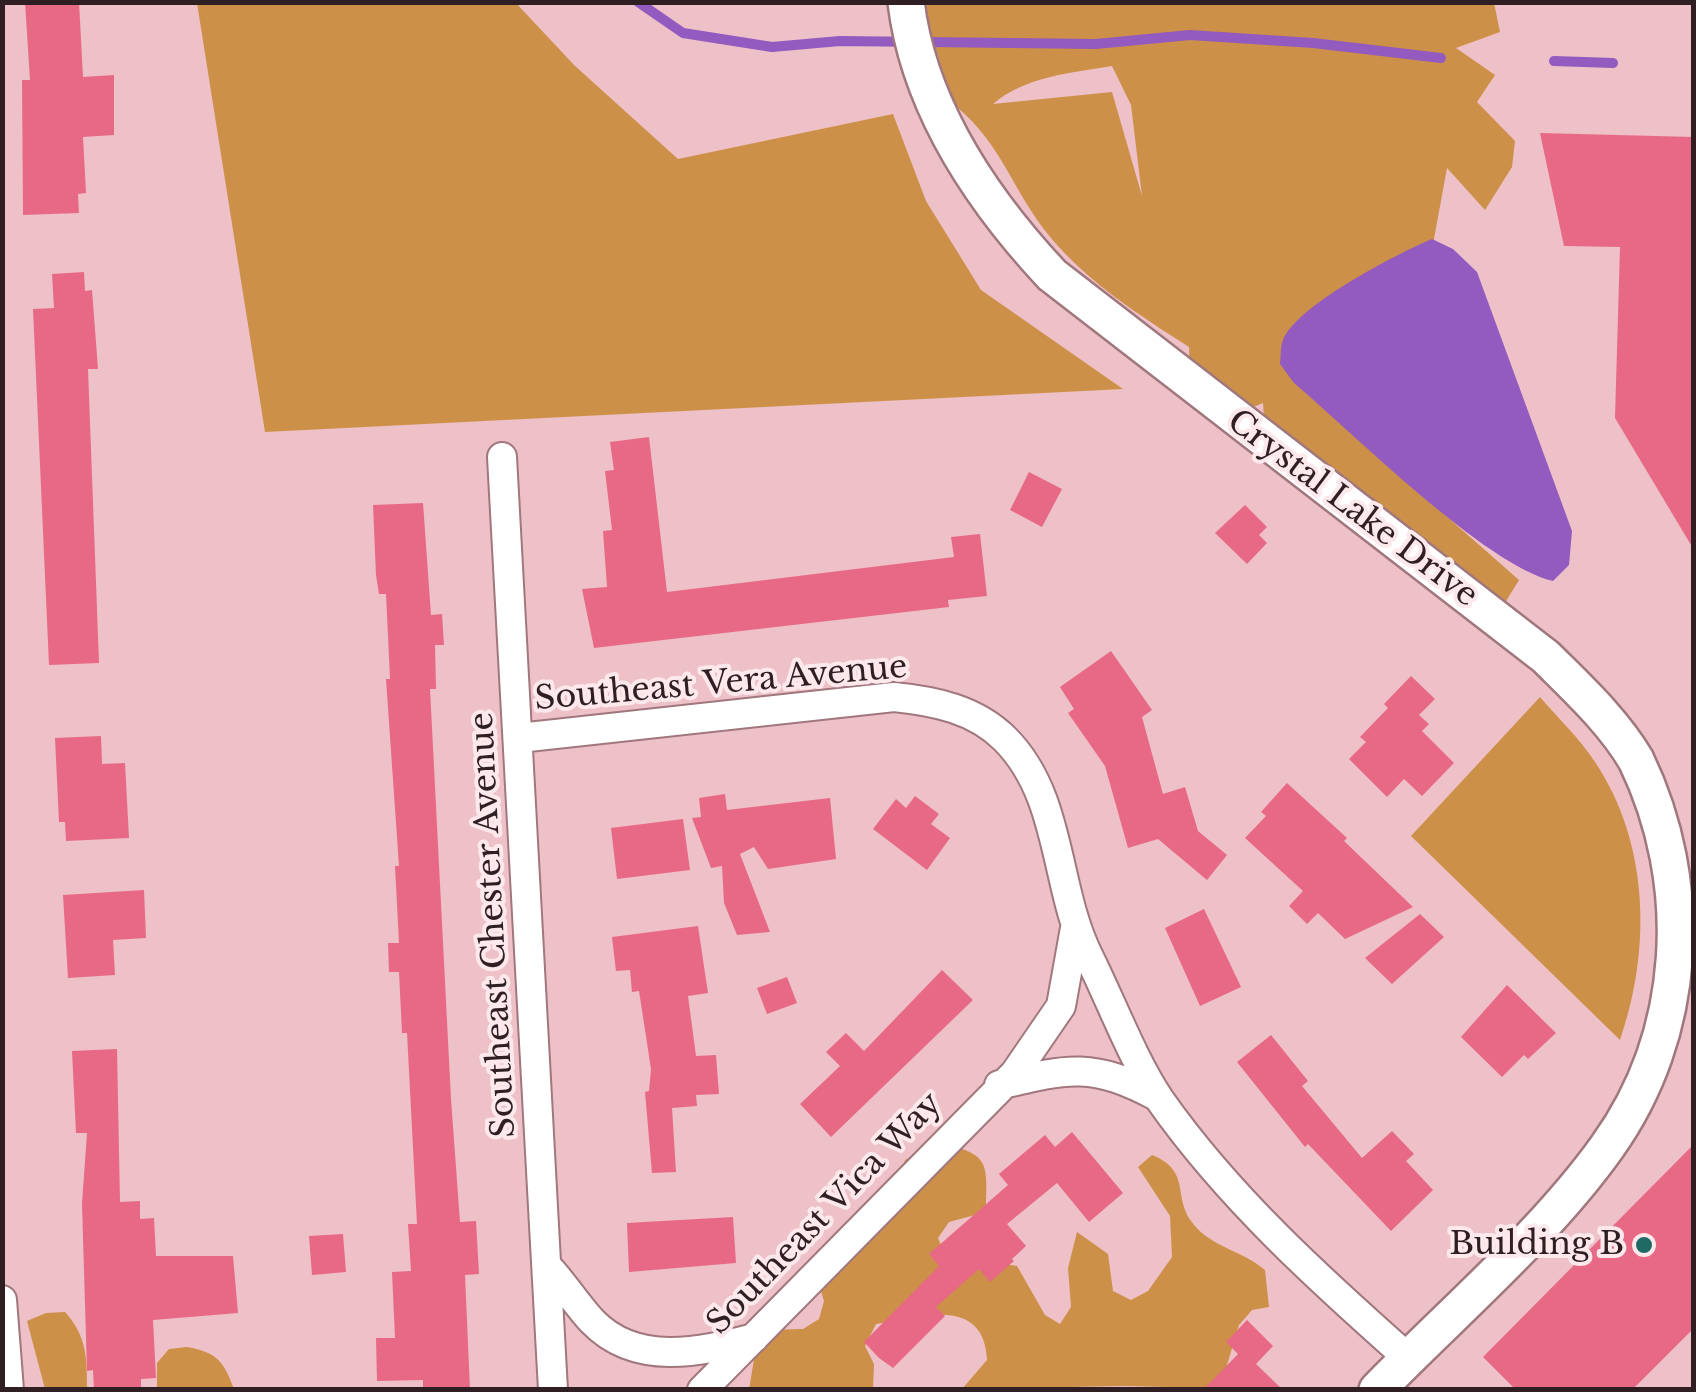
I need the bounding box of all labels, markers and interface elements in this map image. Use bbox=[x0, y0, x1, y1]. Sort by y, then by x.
street label: Crystal Lake Drive bbox=[1219, 402, 1485, 616]
street label: Southeast Vera Avenue bbox=[533, 649, 909, 719]
street label: Southeast Chester Avenue bbox=[464, 711, 524, 1139]
street label: Southeast Vica Way bbox=[700, 1085, 950, 1343]
place label: Building B bbox=[1449, 1226, 1624, 1264]
marker: Building B bbox=[1633, 1234, 1655, 1256]

